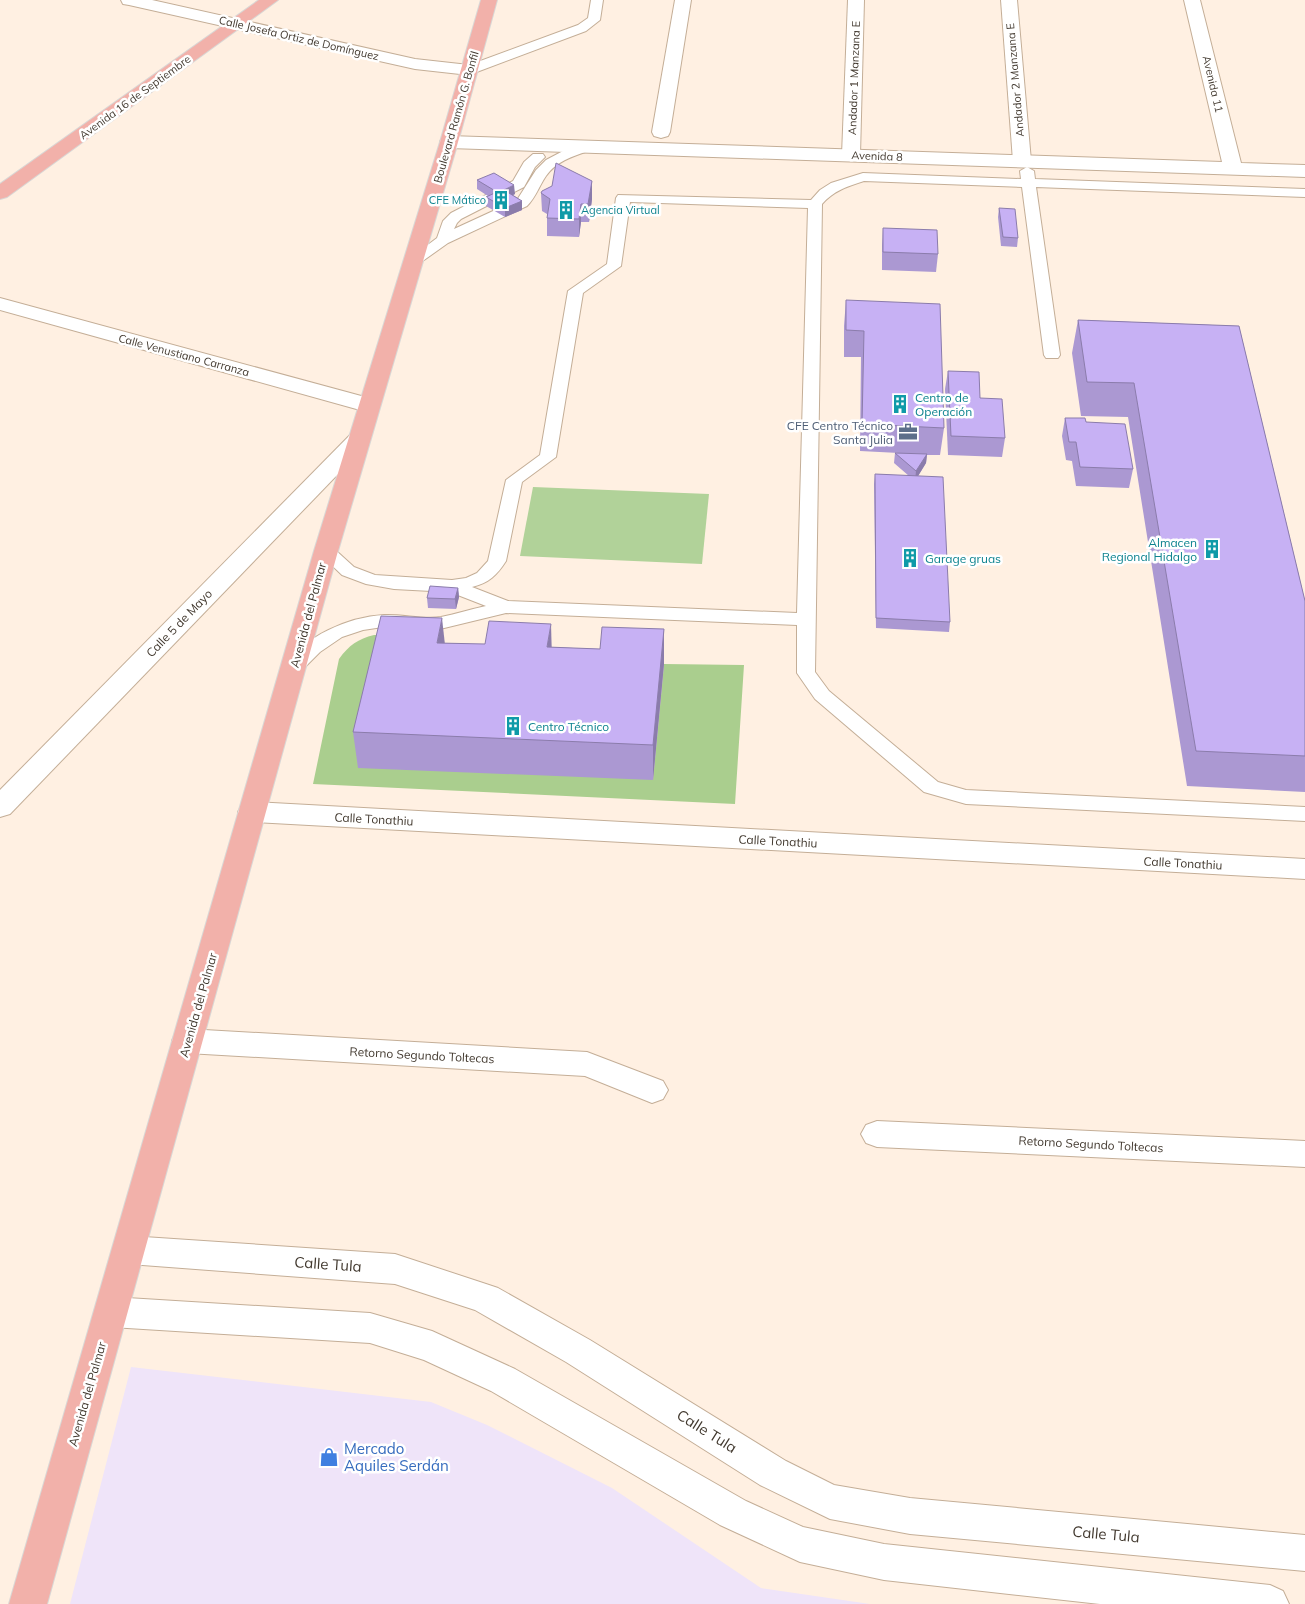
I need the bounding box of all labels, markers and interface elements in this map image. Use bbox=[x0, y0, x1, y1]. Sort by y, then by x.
street label: Calle Josefa Ortiz de Domínguez bbox=[218, 13, 381, 63]
street label: Andador 1 Manzana E bbox=[845, 21, 863, 135]
street label: Andador 2 Manzana E bbox=[1003, 23, 1027, 137]
street label: Boulevard Ramón G. Bonfil bbox=[430, 50, 482, 184]
street label: Avenida 16 de Septiembre bbox=[77, 52, 193, 142]
street label: Avenida 11 bbox=[1200, 54, 1226, 114]
street label: Avenida 8 bbox=[851, 148, 903, 164]
building icon: CFE Mático bbox=[490, 189, 512, 211]
place label: CFE Mático bbox=[429, 193, 486, 207]
building icon: Agencia Virtual bbox=[555, 199, 577, 221]
place label: Agencia Virtual bbox=[581, 203, 660, 217]
street label: Calle Venustiano Carranza bbox=[117, 331, 251, 379]
place label: Centro de Operación bbox=[915, 390, 972, 419]
building icon: Centro de Operación bbox=[889, 393, 911, 415]
place label: CFE Centro Técnico Santa Julia bbox=[787, 418, 893, 447]
office icon: CFE Centro Técnico Santa Julia bbox=[897, 421, 919, 443]
place label: Almacen Regional Hidalgo bbox=[1102, 535, 1197, 564]
building icon: Almacen Regional Hidalgo bbox=[1201, 538, 1223, 560]
building icon: Garage gruas bbox=[899, 547, 921, 569]
place label: Garage gruas bbox=[925, 551, 1001, 566]
street label: Avenida del Palmar bbox=[287, 560, 329, 669]
street label: Calle 5 de Mayo bbox=[143, 586, 215, 660]
building icon: Centro Técnico bbox=[502, 715, 524, 737]
place label: Centro Técnico bbox=[528, 719, 609, 734]
street label: Calle Tonathiu bbox=[334, 809, 414, 829]
street label: Calle Tonathiu bbox=[738, 831, 818, 851]
street label: Calle Tonathiu bbox=[1143, 853, 1223, 873]
street label: Avenida del Palmar bbox=[176, 950, 220, 1059]
street label: Retorno Segundo Toltecas bbox=[349, 1044, 495, 1066]
street label: Retorno Segundo Toltecas bbox=[1018, 1133, 1164, 1155]
street label: Calle Tula bbox=[294, 1252, 362, 1276]
street label: Avenida del Palmar bbox=[65, 1339, 109, 1448]
street label: Calle Tula bbox=[673, 1405, 741, 1457]
place label: Mercado Aquiles Serdán bbox=[344, 1439, 449, 1475]
shop icon: Mercado Aquiles Serdán bbox=[318, 1446, 340, 1468]
street label: Calle Tula bbox=[1072, 1522, 1140, 1546]

